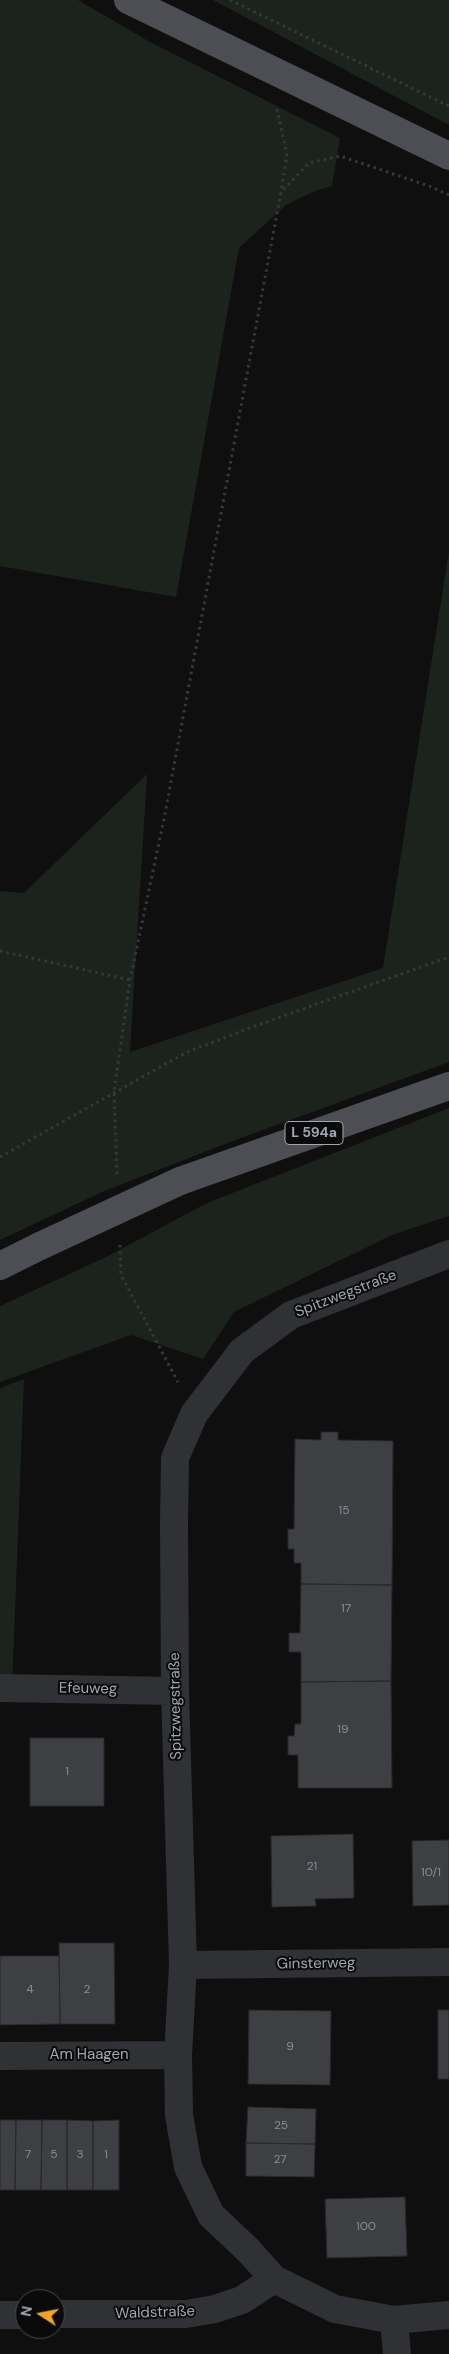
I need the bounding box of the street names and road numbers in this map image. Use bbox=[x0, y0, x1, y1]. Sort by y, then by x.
road number: L 594a bbox=[285, 1122, 343, 1144]
street label: Spitzwegstraße bbox=[293, 1266, 399, 1322]
street label: Spitzwegstraße bbox=[166, 1652, 186, 1760]
street label: Efeuweg bbox=[59, 1679, 117, 1699]
street label: Ginsterweg bbox=[277, 1954, 355, 1974]
street label: Am Haagen bbox=[49, 2046, 129, 2064]
street label: Waldstraße bbox=[115, 2303, 195, 2323]

